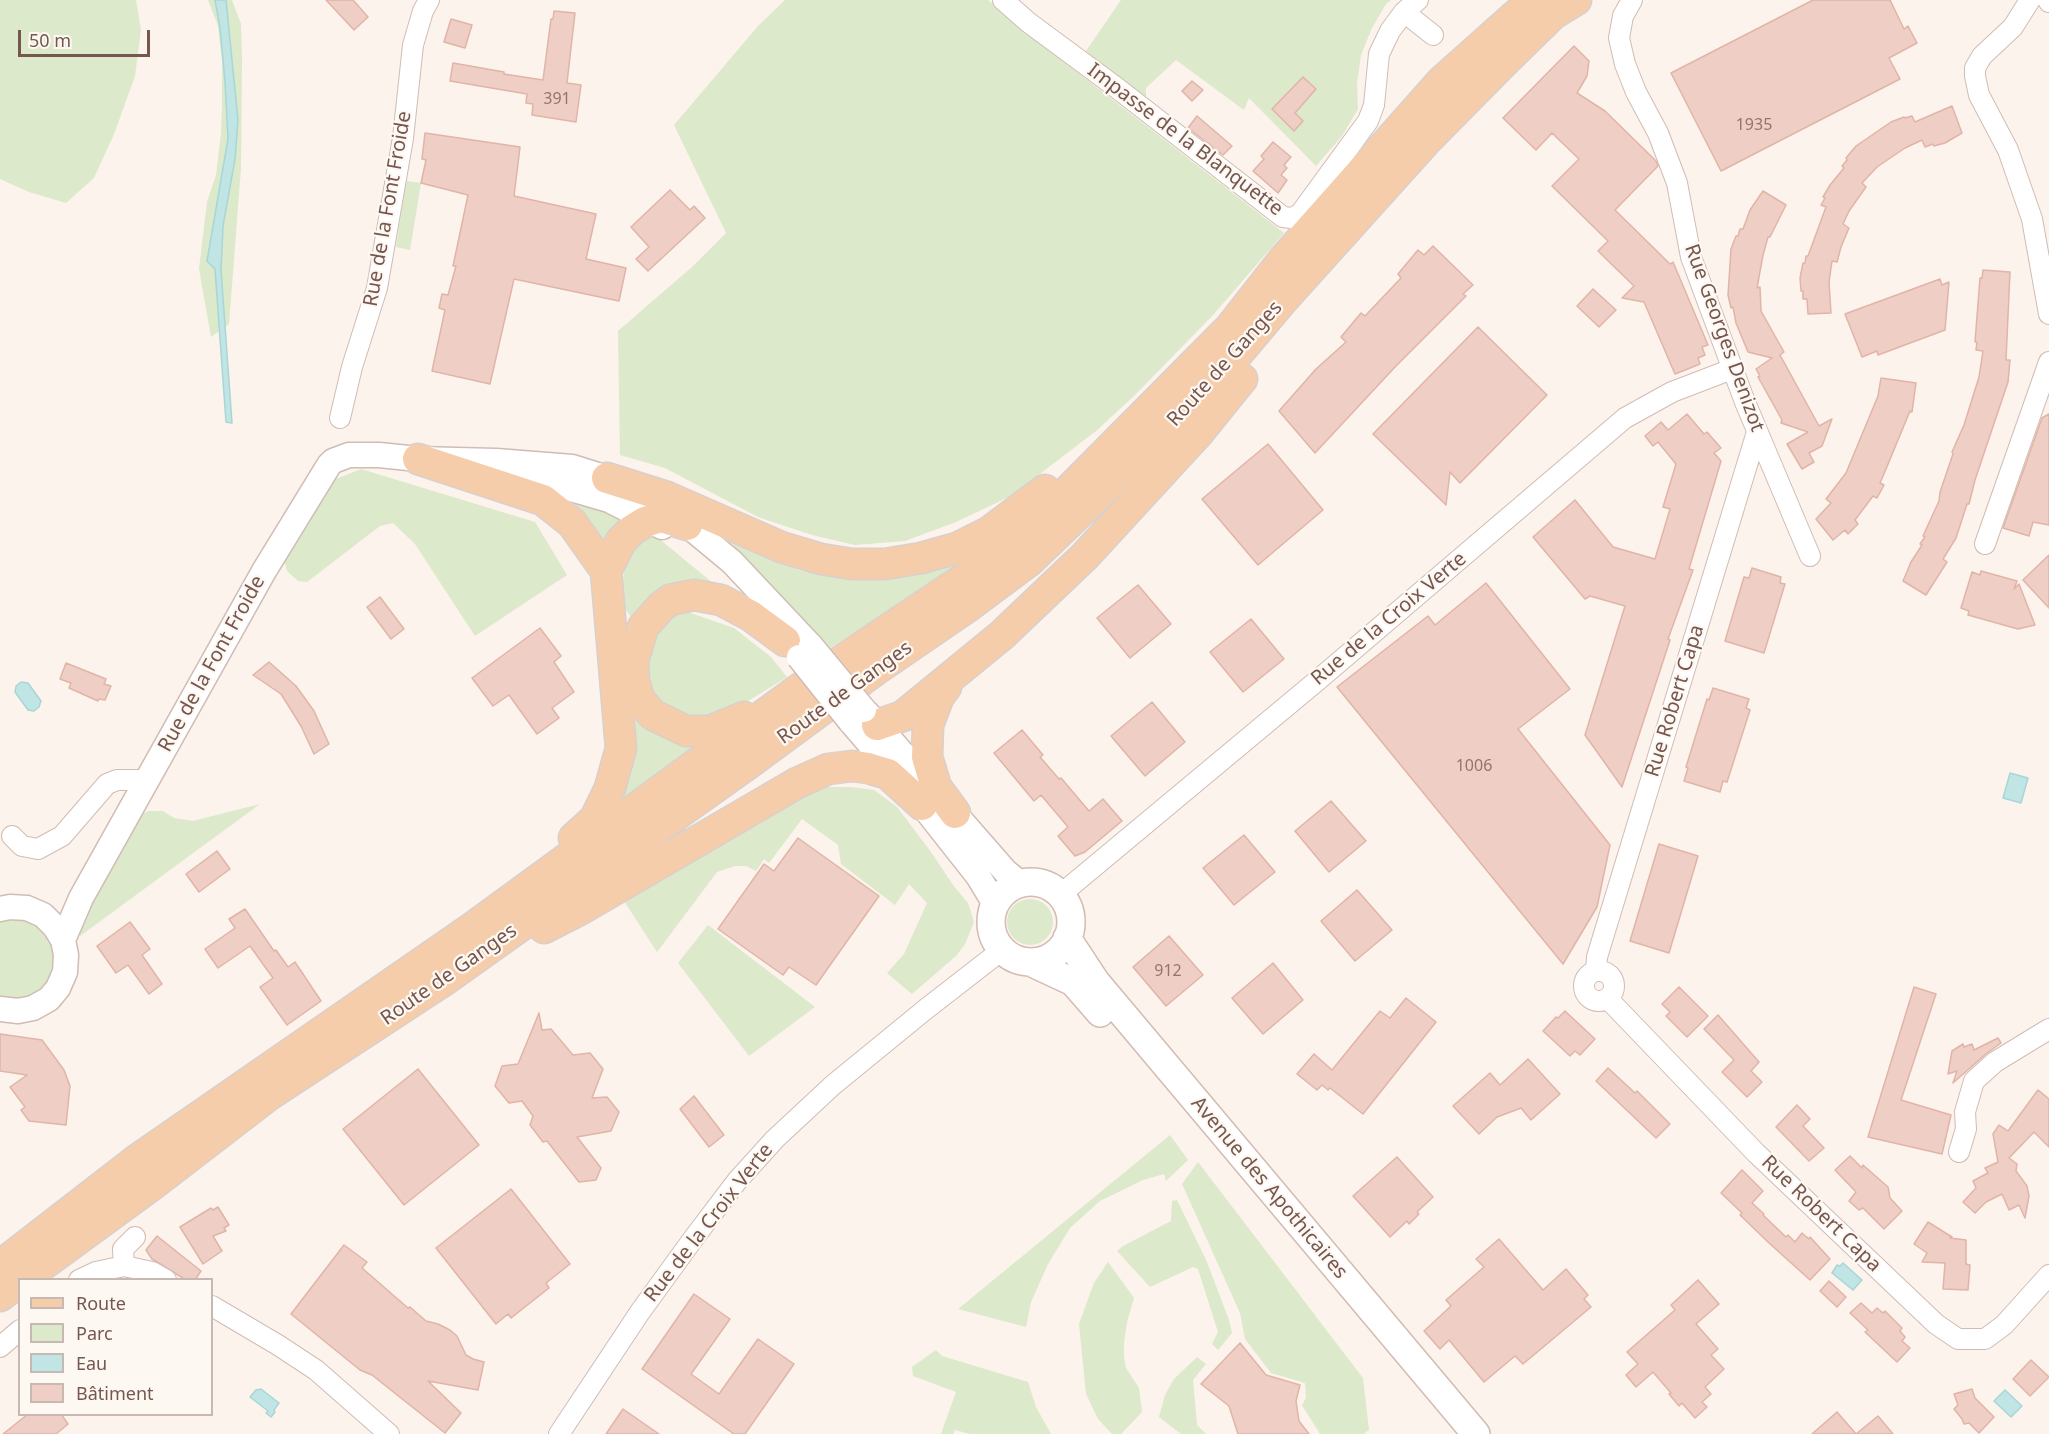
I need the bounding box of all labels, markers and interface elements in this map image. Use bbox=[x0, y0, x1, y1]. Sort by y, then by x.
scale bar bbox=[21, 18, 153, 56]
text: 50 m bbox=[29, 28, 71, 52]
street label: Impasse de la Blanquette bbox=[1083, 59, 1287, 221]
house number: 391 bbox=[543, 89, 571, 109]
street label: Rue de la Font Froide bbox=[359, 109, 417, 309]
house number: 1935 bbox=[1736, 115, 1772, 135]
street label: Rue Georges Denizot bbox=[1679, 241, 1769, 435]
street label: Route de Ganges bbox=[1162, 296, 1288, 432]
street label: Rue de la Croix Verte bbox=[1307, 547, 1471, 691]
street label: Rue de la Font Froide bbox=[154, 572, 270, 756]
street label: Rue Robert Capa bbox=[1641, 622, 1709, 780]
street label: Route de Ganges bbox=[773, 636, 917, 750]
house number: 1006 bbox=[1456, 756, 1492, 776]
street label: Route de Ganges bbox=[376, 919, 522, 1031]
house number: 912 bbox=[1154, 961, 1182, 981]
street label: Avenue des Apothicaires bbox=[1186, 1092, 1352, 1284]
street label: Rue de la Croix Verte bbox=[640, 1139, 778, 1307]
street label: Rue Robert Capa bbox=[1756, 1151, 1886, 1277]
legend bbox=[18, 1278, 213, 1416]
text: Route bbox=[76, 1291, 126, 1315]
text: Parc bbox=[76, 1321, 113, 1345]
text: Eau bbox=[76, 1351, 107, 1375]
text: Bâtiment bbox=[76, 1381, 154, 1405]

